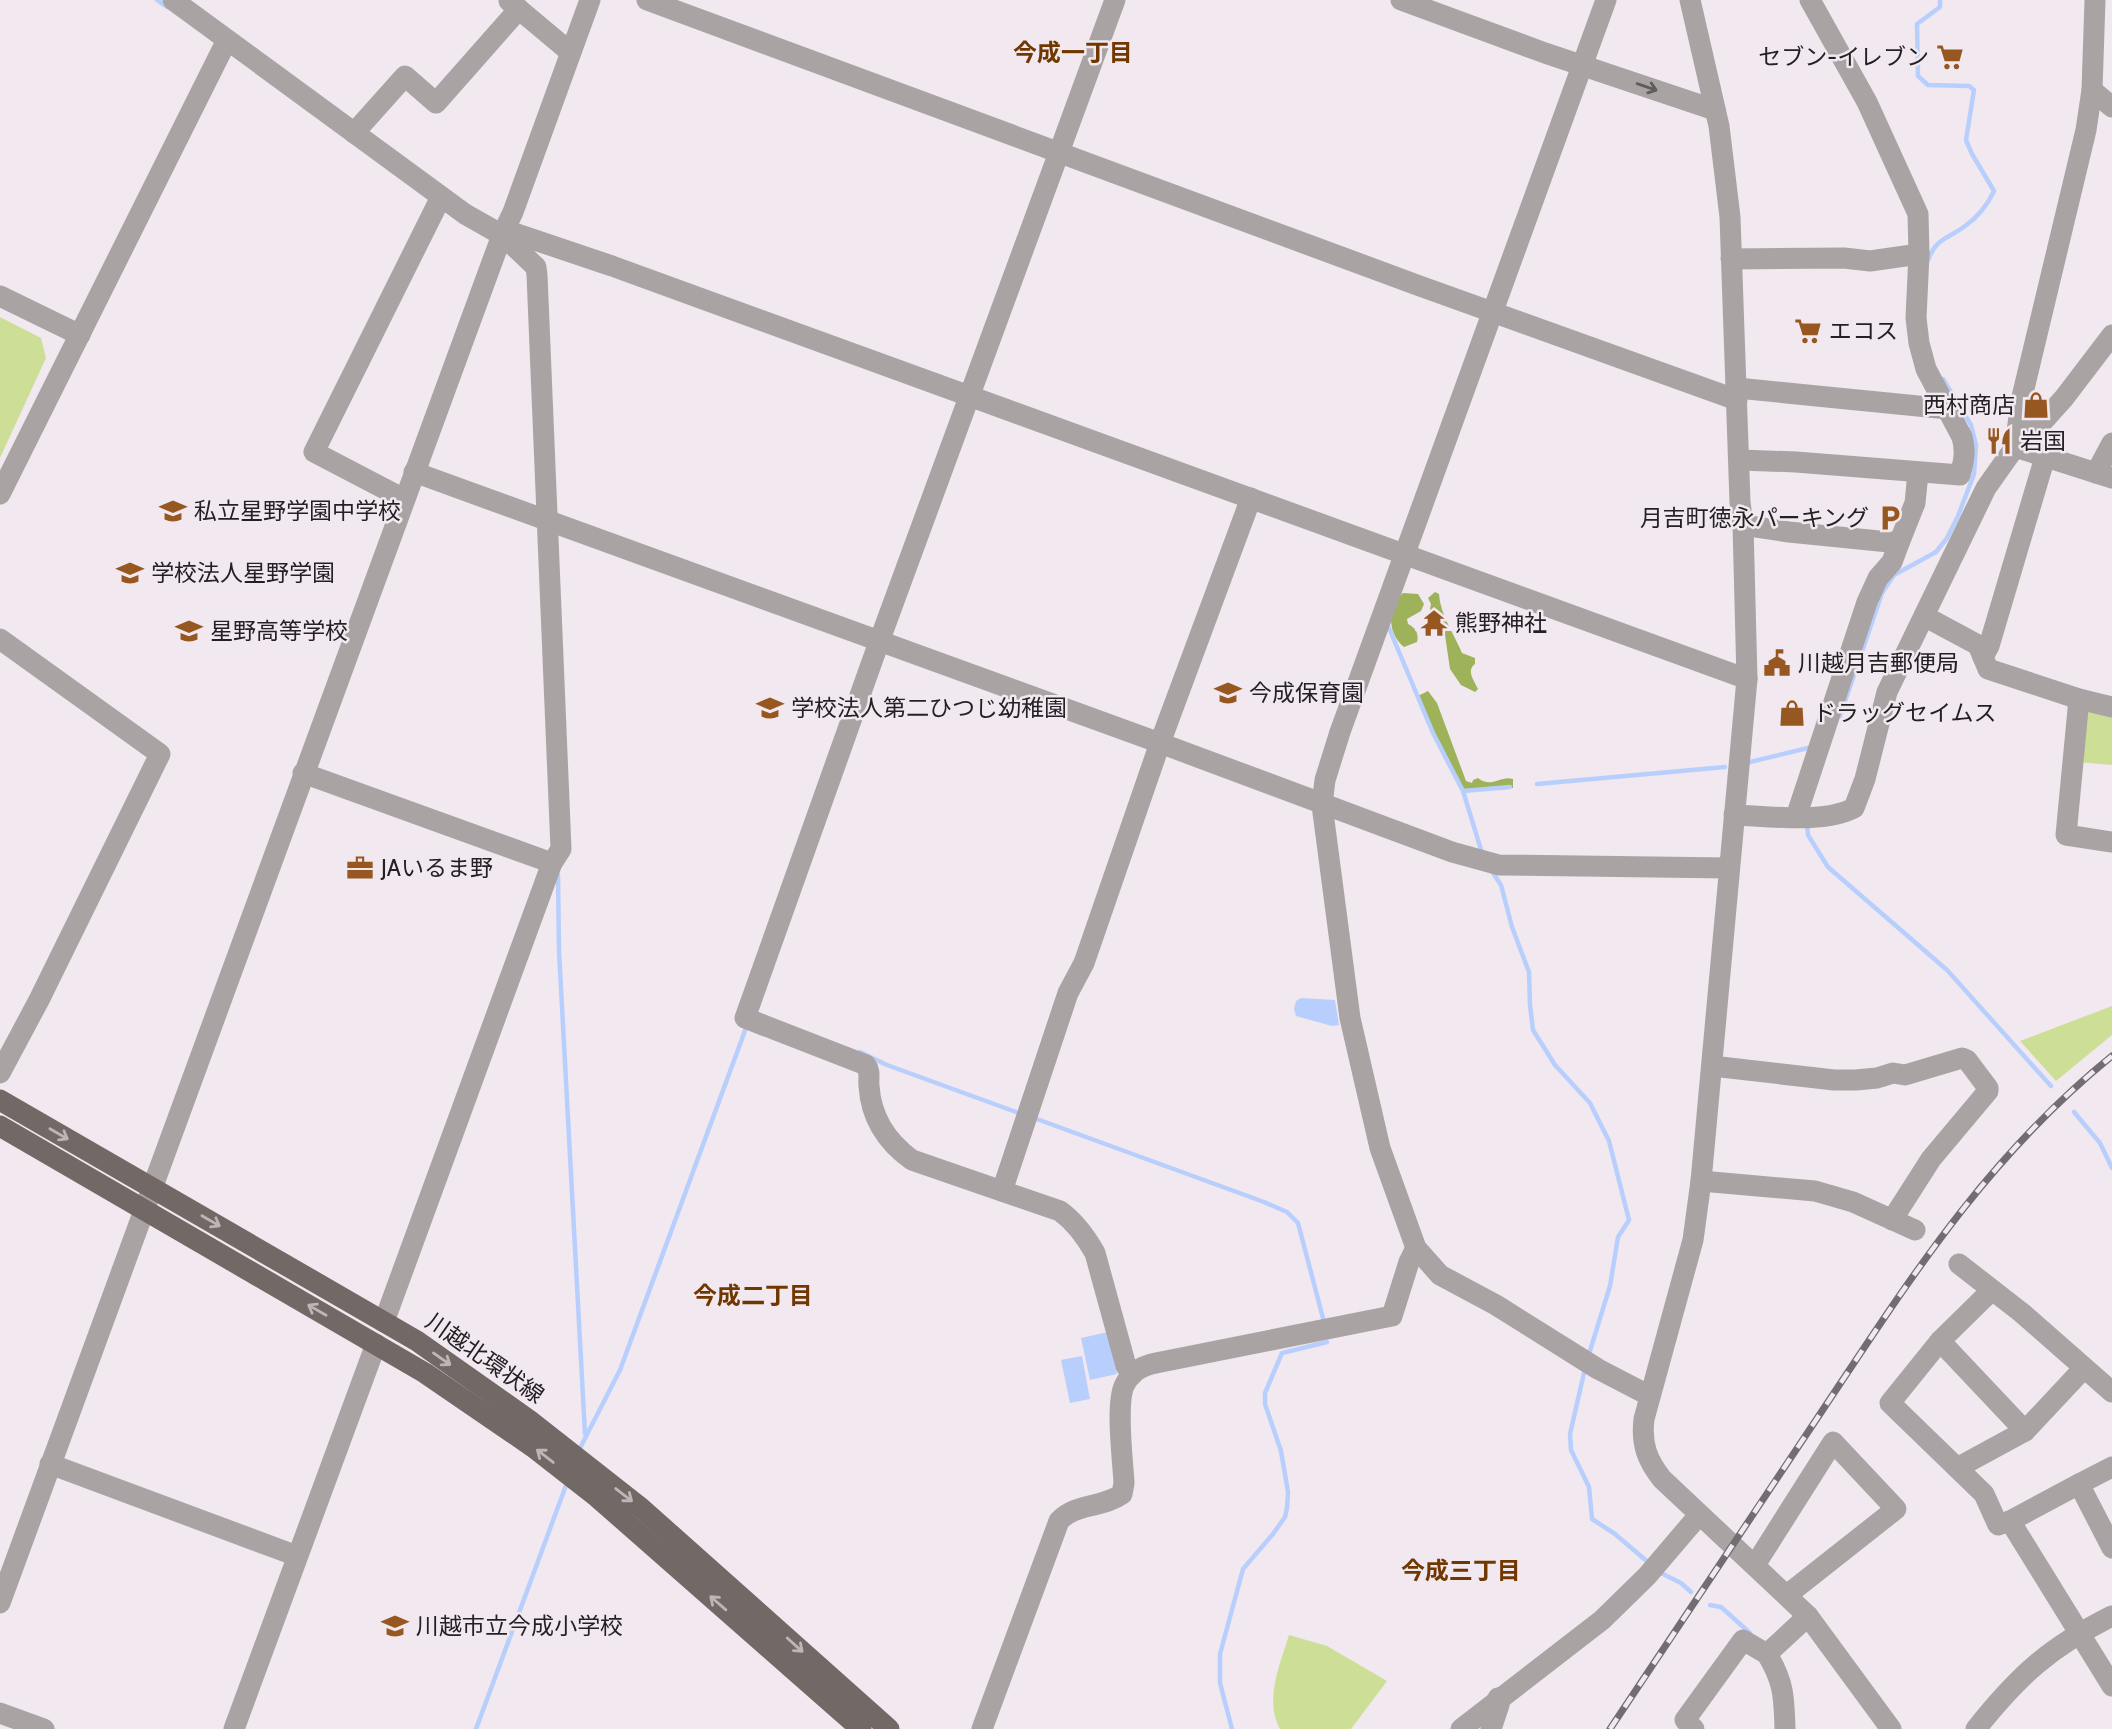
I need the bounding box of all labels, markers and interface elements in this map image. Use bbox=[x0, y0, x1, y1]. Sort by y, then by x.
district label: 今成一丁目 bbox=[1013, 38, 1133, 67]
supermarket icon: セブン-イレブン bbox=[1935, 42, 1965, 72]
place label: セブン-イレブン bbox=[1758, 43, 1929, 71]
one-way arrow bbox=[1635, 82, 1657, 94]
supermarket icon: エコス bbox=[1793, 316, 1823, 346]
place label: エコス bbox=[1829, 317, 1898, 345]
shop icon: 西村商店 bbox=[2021, 390, 2051, 420]
place label: 西村商店 bbox=[1923, 391, 2015, 419]
restaurant icon: 岩国 bbox=[1984, 426, 2014, 456]
place label: 岩国 bbox=[2020, 427, 2066, 455]
school or university icon: 私立星野学園中学校 bbox=[158, 496, 188, 526]
place label: 私立星野学園中学校 bbox=[194, 497, 401, 525]
parking icon: 月吉町徳永パーキング bbox=[1875, 503, 1905, 533]
place label: 月吉町徳永パーキング bbox=[1640, 504, 1869, 532]
school or university icon: 学校法人星野学園 bbox=[115, 558, 145, 588]
place label: 学校法人星野学園 bbox=[151, 559, 335, 587]
temple icon: 熊野神社 bbox=[1419, 608, 1449, 638]
place label: 熊野神社 bbox=[1455, 609, 1547, 637]
school or university icon: 星野高等学校 bbox=[174, 616, 204, 646]
place label: 星野高等学校 bbox=[210, 617, 348, 645]
public building icon: 川越月吉郵便局 bbox=[1762, 648, 1792, 678]
place label: 川越月吉郵便局 bbox=[1798, 649, 1959, 677]
school or university icon: 今成保育園 bbox=[1213, 678, 1243, 708]
place label: 今成保育園 bbox=[1249, 679, 1364, 707]
school or university icon: 学校法人第二ひつじ幼稚園 bbox=[755, 693, 785, 723]
place label: 学校法人第二ひつじ幼稚園 bbox=[791, 694, 1067, 722]
shop icon: ドラッグセイムス bbox=[1777, 698, 1807, 728]
place label: ドラッグセイムス bbox=[1813, 699, 1997, 727]
office icon: JAいるま野 bbox=[345, 853, 375, 883]
place label: JAいるま野 bbox=[380, 854, 493, 882]
one-way arrow bbox=[48, 1128, 69, 1141]
one-way arrow bbox=[201, 1215, 221, 1229]
district label: 今成二丁目 bbox=[693, 1281, 813, 1310]
one-way arrow bbox=[307, 1303, 327, 1317]
street label: 川越北環状線 bbox=[420, 1307, 550, 1409]
one-way arrow bbox=[432, 1352, 451, 1366]
one-way arrow bbox=[536, 1448, 554, 1463]
one-way arrow bbox=[614, 1487, 633, 1502]
district label: 今成三丁目 bbox=[1401, 1556, 1521, 1585]
one-way arrow bbox=[709, 1595, 727, 1611]
school or university icon: 川越市立今成小学校 bbox=[380, 1611, 410, 1641]
place label: 川越市立今成小学校 bbox=[416, 1612, 623, 1640]
one-way arrow bbox=[786, 1637, 804, 1653]

